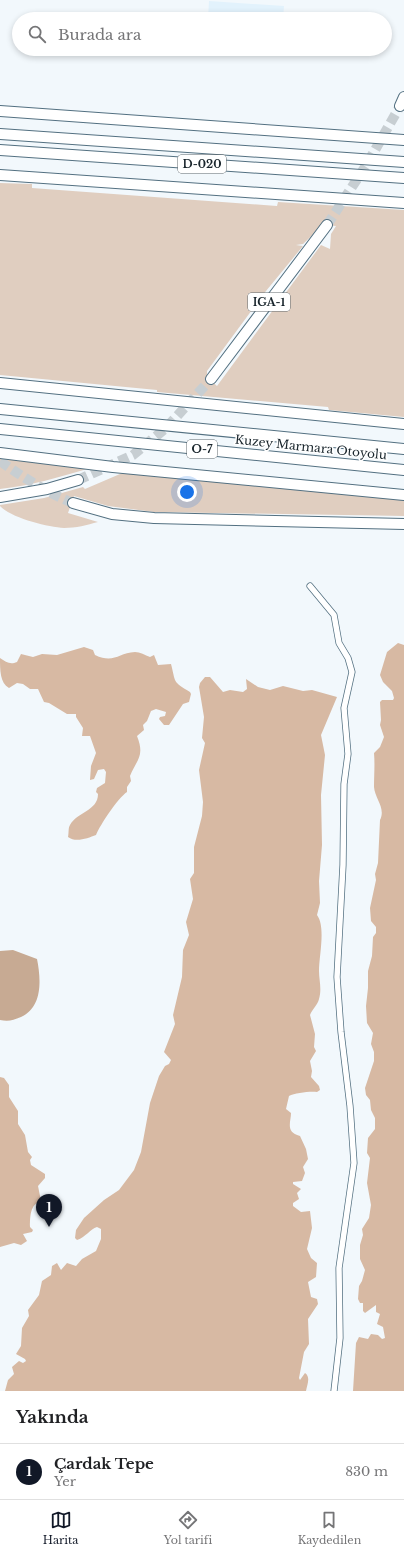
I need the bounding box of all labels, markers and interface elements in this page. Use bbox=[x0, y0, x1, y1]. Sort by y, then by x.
search box bbox=[12, 12, 392, 56]
icon: search bbox=[26, 23, 48, 45]
text: Burada ara bbox=[58, 25, 141, 44]
road number: D-020 bbox=[178, 155, 226, 173]
road number: IGA-1 bbox=[248, 293, 290, 311]
street label: Kuzey Marmara Otoyolu bbox=[234, 432, 388, 462]
road number: O-7 bbox=[187, 440, 217, 458]
your location bbox=[177, 482, 197, 502]
pin: 1 bbox=[36, 1194, 62, 1227]
text: Yakında bbox=[16, 1407, 88, 1428]
text: Çardak Tepe bbox=[54, 1454, 154, 1473]
text: 1 bbox=[26, 1463, 32, 1480]
text: 830 m bbox=[345, 1463, 388, 1480]
text: Yer bbox=[54, 1473, 76, 1490]
tab: Harita bbox=[43, 1509, 78, 1547]
tab: Yol tarifi bbox=[164, 1509, 212, 1547]
tab: Kaydedilen bbox=[298, 1509, 361, 1547]

